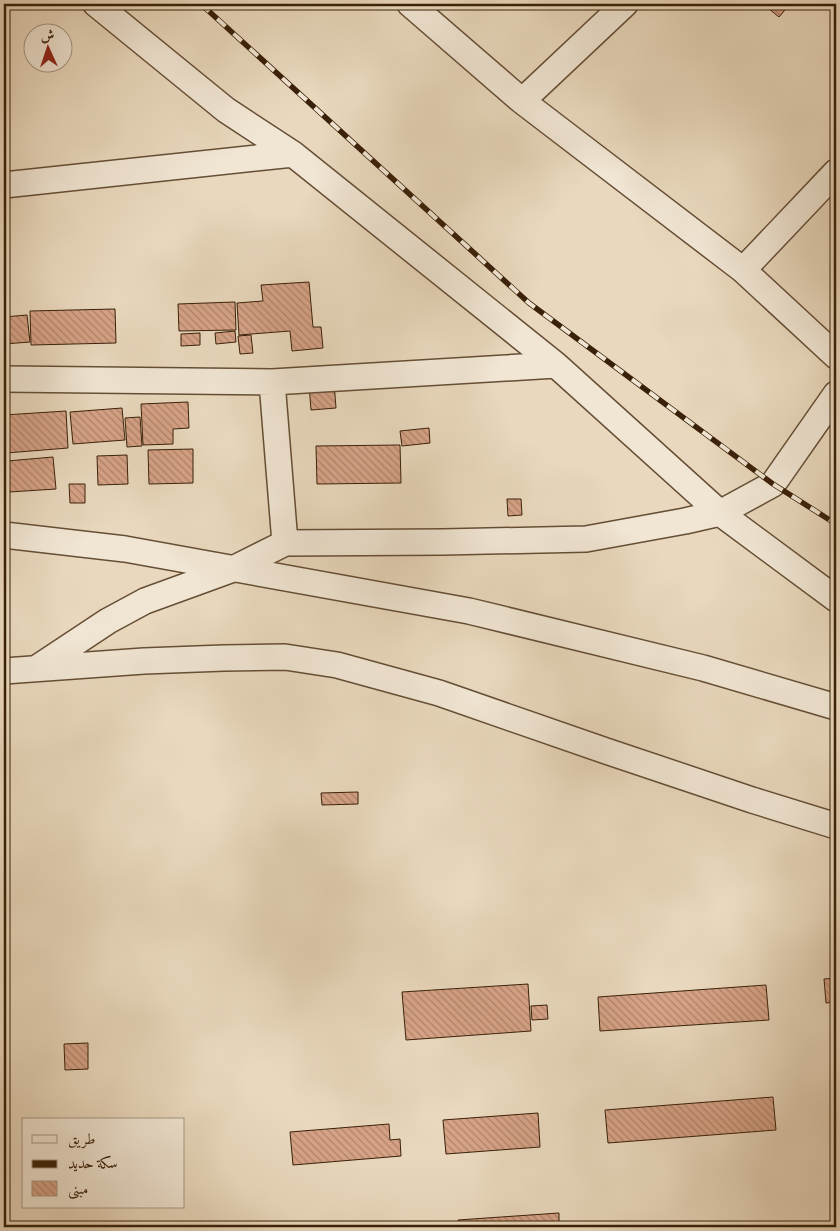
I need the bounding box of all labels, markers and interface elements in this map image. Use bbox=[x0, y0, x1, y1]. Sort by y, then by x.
north arrow bbox=[22, 22, 72, 72]
text: ش bbox=[40, 27, 55, 44]
legend bbox=[22, 1118, 185, 1208]
text: طريق bbox=[68, 1130, 95, 1149]
text: سكة حديد bbox=[68, 1154, 118, 1173]
text: مبنى bbox=[68, 1180, 88, 1200]

